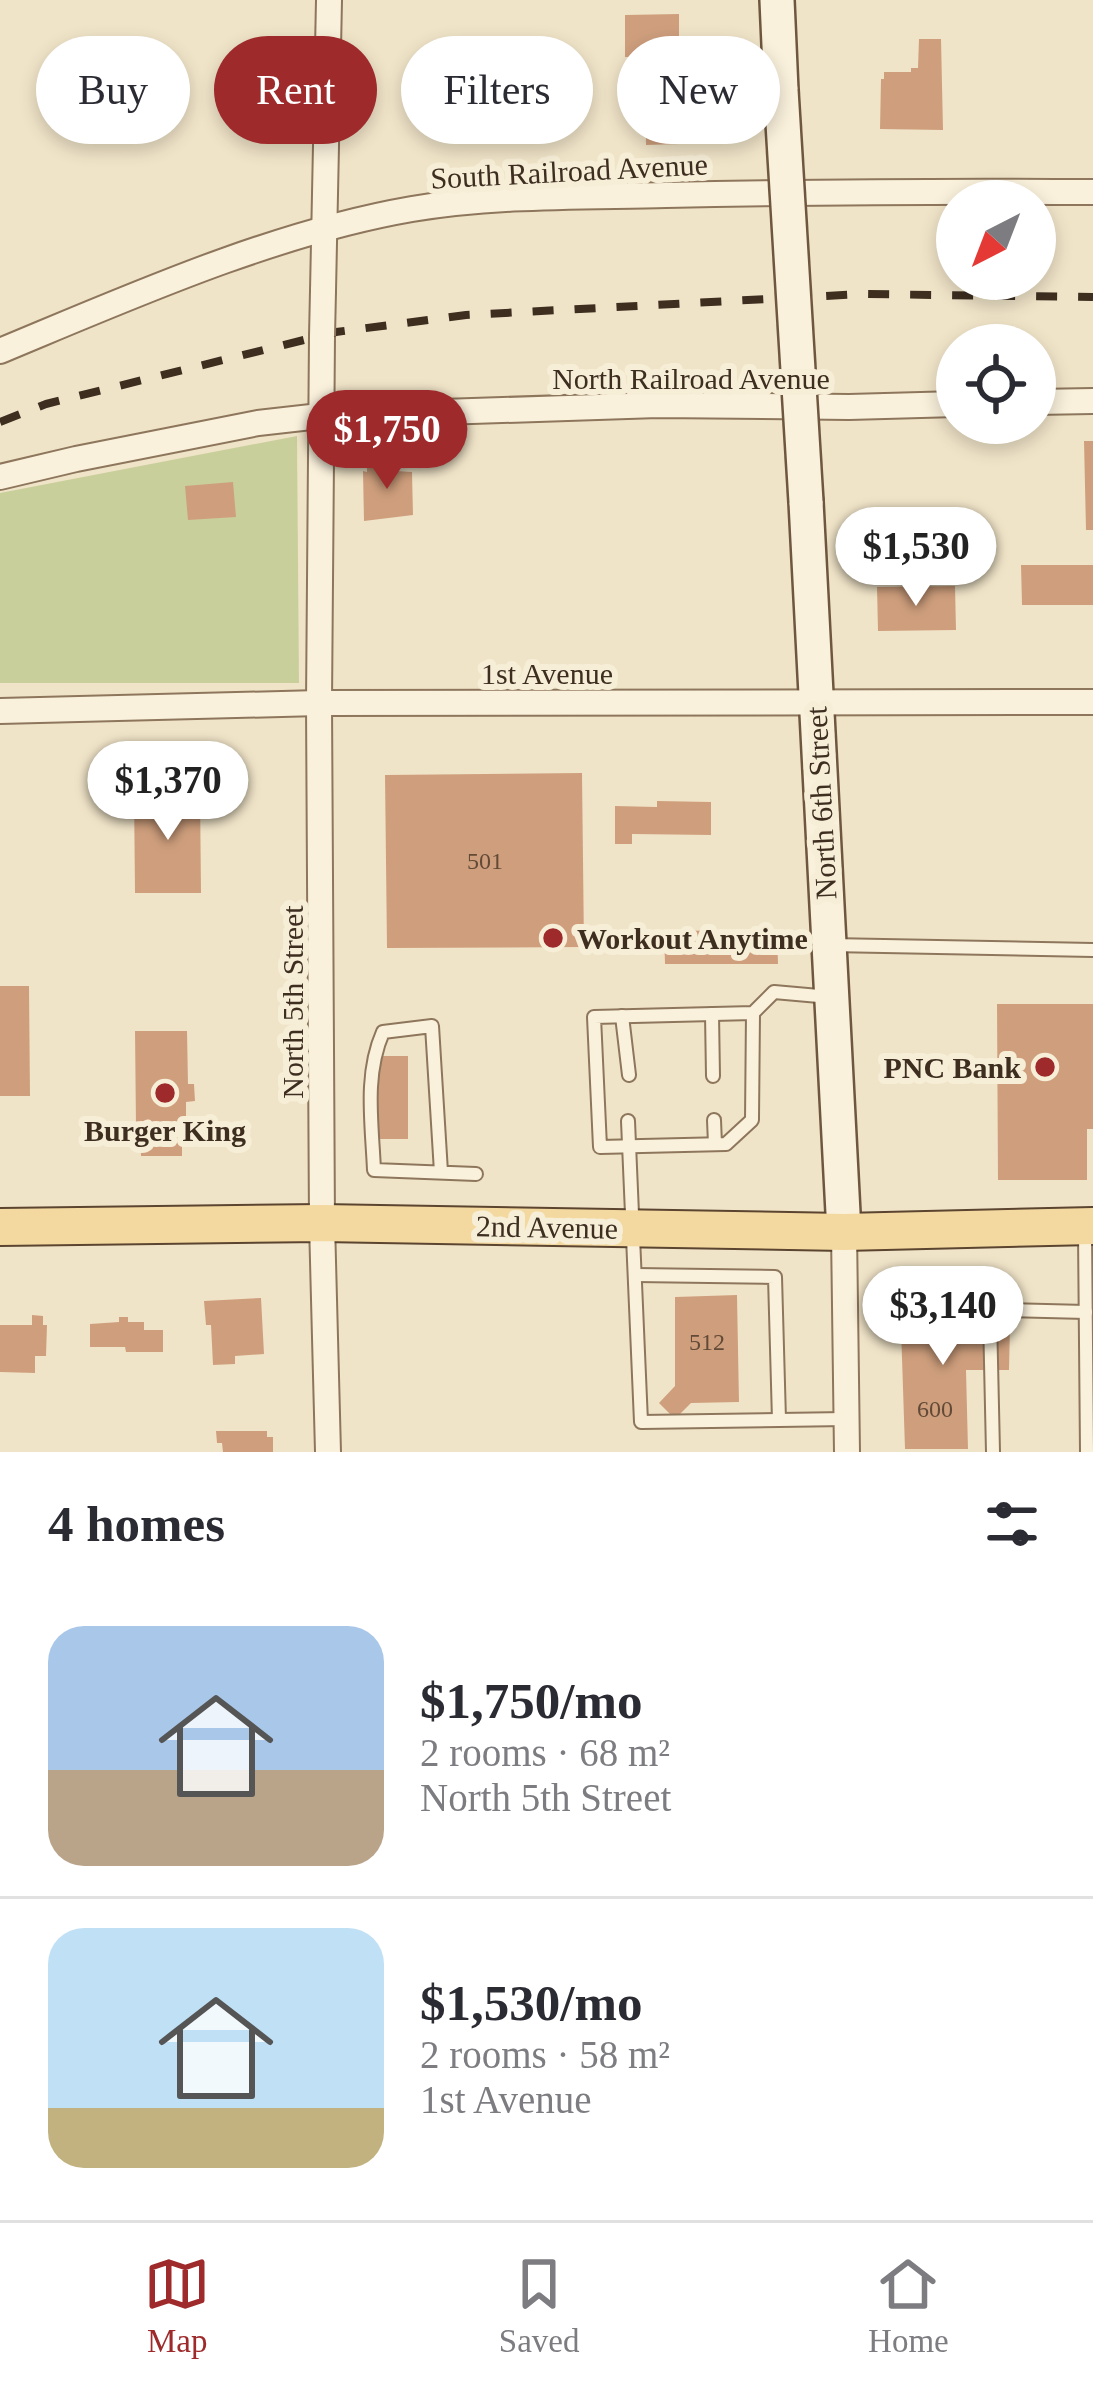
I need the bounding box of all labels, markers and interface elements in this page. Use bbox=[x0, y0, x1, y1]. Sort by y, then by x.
chip: Buy bbox=[36, 36, 190, 144]
chip: Rent bbox=[214, 36, 377, 144]
chip: Filters bbox=[401, 36, 593, 144]
chip: New bbox=[617, 36, 780, 144]
street label: South Railroad Avenue bbox=[429, 147, 709, 195]
north arrow bbox=[936, 180, 1056, 300]
map controls bbox=[936, 180, 1056, 444]
button: locate bbox=[936, 324, 1056, 444]
street label: North Railroad Avenue bbox=[552, 362, 830, 395]
pin: $1,750 bbox=[289, 390, 485, 492]
text: $1,750 bbox=[333, 407, 441, 450]
pin: $1,530 bbox=[818, 507, 1014, 609]
text: $1,530 bbox=[862, 524, 970, 567]
street label: 1st Avenue bbox=[481, 657, 613, 690]
street label: North 6th Street bbox=[799, 705, 843, 900]
pin: $1,370 bbox=[70, 741, 266, 843]
text: $1,370 bbox=[114, 758, 222, 801]
house number: 501 bbox=[467, 848, 503, 874]
street label: North 5th Street bbox=[276, 905, 309, 1099]
place label: Workout Anytime bbox=[577, 922, 808, 955]
marker: Workout Anytime bbox=[540, 925, 566, 951]
place label: PNC Bank bbox=[883, 1051, 1021, 1084]
marker: PNC Bank bbox=[1032, 1054, 1058, 1080]
marker: Burger King bbox=[152, 1080, 178, 1106]
place label: Burger King bbox=[84, 1114, 246, 1147]
street label: 2nd Avenue bbox=[476, 1209, 618, 1245]
pin: $3,140 bbox=[845, 1266, 1041, 1368]
text: $3,140 bbox=[889, 1283, 997, 1326]
house number: 512 bbox=[689, 1329, 725, 1355]
house number: 600 bbox=[917, 1396, 953, 1422]
icon: filters bbox=[979, 1491, 1045, 1557]
text: 4 homes bbox=[48, 1496, 225, 1552]
text: $1,750/mo bbox=[420, 1673, 642, 1729]
icon: home bbox=[144, 1674, 288, 1818]
text: 2 rooms · 68 m² bbox=[420, 1731, 670, 1774]
text: North 5th Street bbox=[420, 1776, 671, 1819]
text: $1,530/mo bbox=[420, 1975, 642, 2031]
icon: home bbox=[144, 1976, 288, 2120]
text: 2 rooms · 58 m² bbox=[420, 2033, 670, 2076]
text: 1st Avenue bbox=[420, 2078, 592, 2121]
tab: Map bbox=[144, 2251, 210, 2360]
tab: Saved bbox=[499, 2251, 580, 2360]
tab: Home bbox=[868, 2251, 949, 2360]

